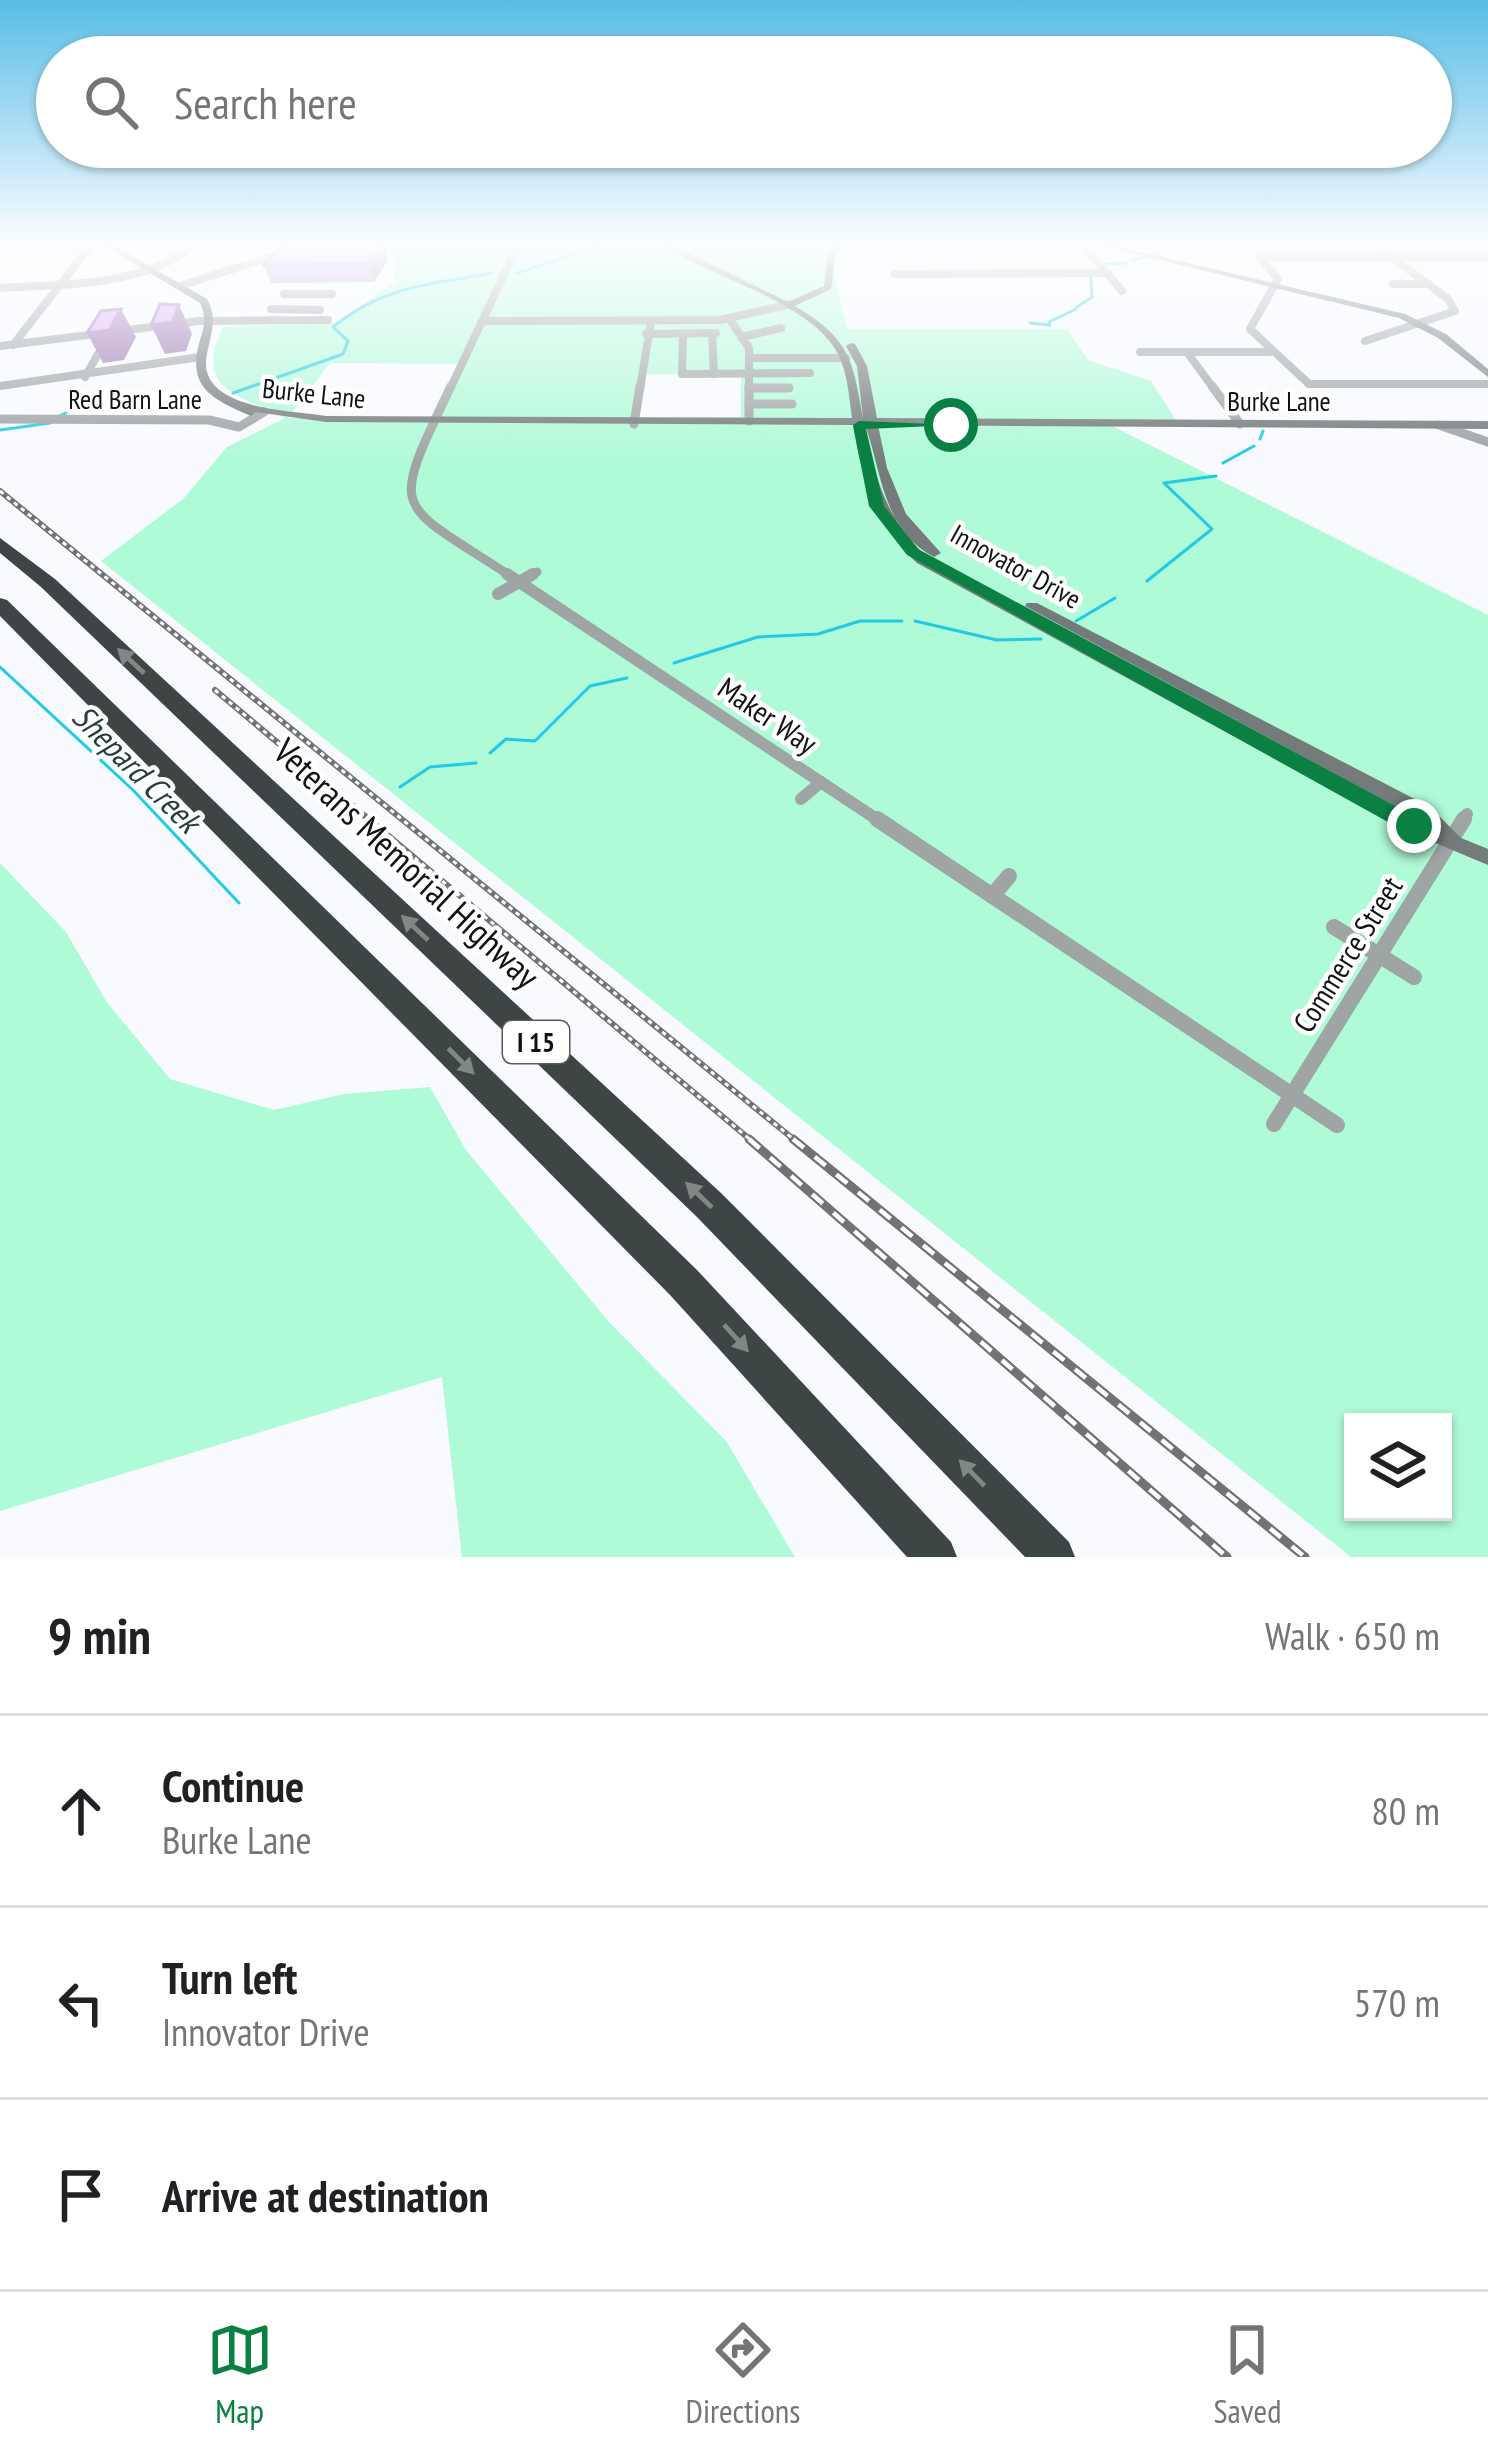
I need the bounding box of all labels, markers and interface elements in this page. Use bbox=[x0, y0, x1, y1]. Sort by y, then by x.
search box bbox=[36, 36, 1452, 168]
icon: search bbox=[78, 69, 144, 135]
text: Search here bbox=[174, 73, 357, 131]
street label: Burke Lane bbox=[261, 371, 367, 415]
street label: Red Barn Lane bbox=[68, 382, 202, 416]
street label: Burke Lane bbox=[1227, 384, 1331, 418]
route start bbox=[924, 398, 978, 452]
street label: Innovator Drive bbox=[945, 516, 1087, 616]
one-way arrow bbox=[117, 647, 146, 675]
street label: Maker Way bbox=[711, 668, 826, 763]
water label: Shepard Creek bbox=[64, 695, 213, 844]
street label: Veterans Memorial Highway bbox=[263, 727, 550, 999]
route end bbox=[1387, 799, 1441, 853]
street label: Commerce Street bbox=[1284, 868, 1411, 1039]
one-way arrow bbox=[401, 915, 430, 942]
road number: I 15 bbox=[503, 1021, 569, 1063]
one-way arrow bbox=[447, 1047, 475, 1075]
one-way arrow bbox=[684, 1182, 713, 1210]
one-way arrow bbox=[721, 1324, 749, 1353]
map controls bbox=[1344, 1413, 1452, 1521]
button: layers bbox=[1344, 1413, 1452, 1521]
one-way arrow bbox=[958, 1459, 986, 1487]
text: 9 min bbox=[48, 1602, 151, 1668]
text: Walk · 650 m bbox=[1265, 1610, 1440, 1661]
text: Continue bbox=[162, 1756, 304, 1814]
icon: ahead bbox=[48, 1778, 114, 1844]
text: 80 m bbox=[1371, 1785, 1440, 1836]
text: Burke Lane bbox=[162, 1814, 312, 1865]
text: Turn left bbox=[162, 1948, 297, 2006]
icon: left bbox=[48, 1970, 114, 2036]
text: 570 m bbox=[1354, 1977, 1440, 2028]
text: Innovator Drive bbox=[162, 2006, 370, 2057]
icon: arrive bbox=[48, 2162, 114, 2228]
text: Arrive at destination bbox=[162, 2166, 489, 2224]
tab: Map bbox=[207, 2317, 273, 2432]
tab: Directions bbox=[686, 2317, 800, 2432]
tab: Saved bbox=[1213, 2317, 1281, 2432]

